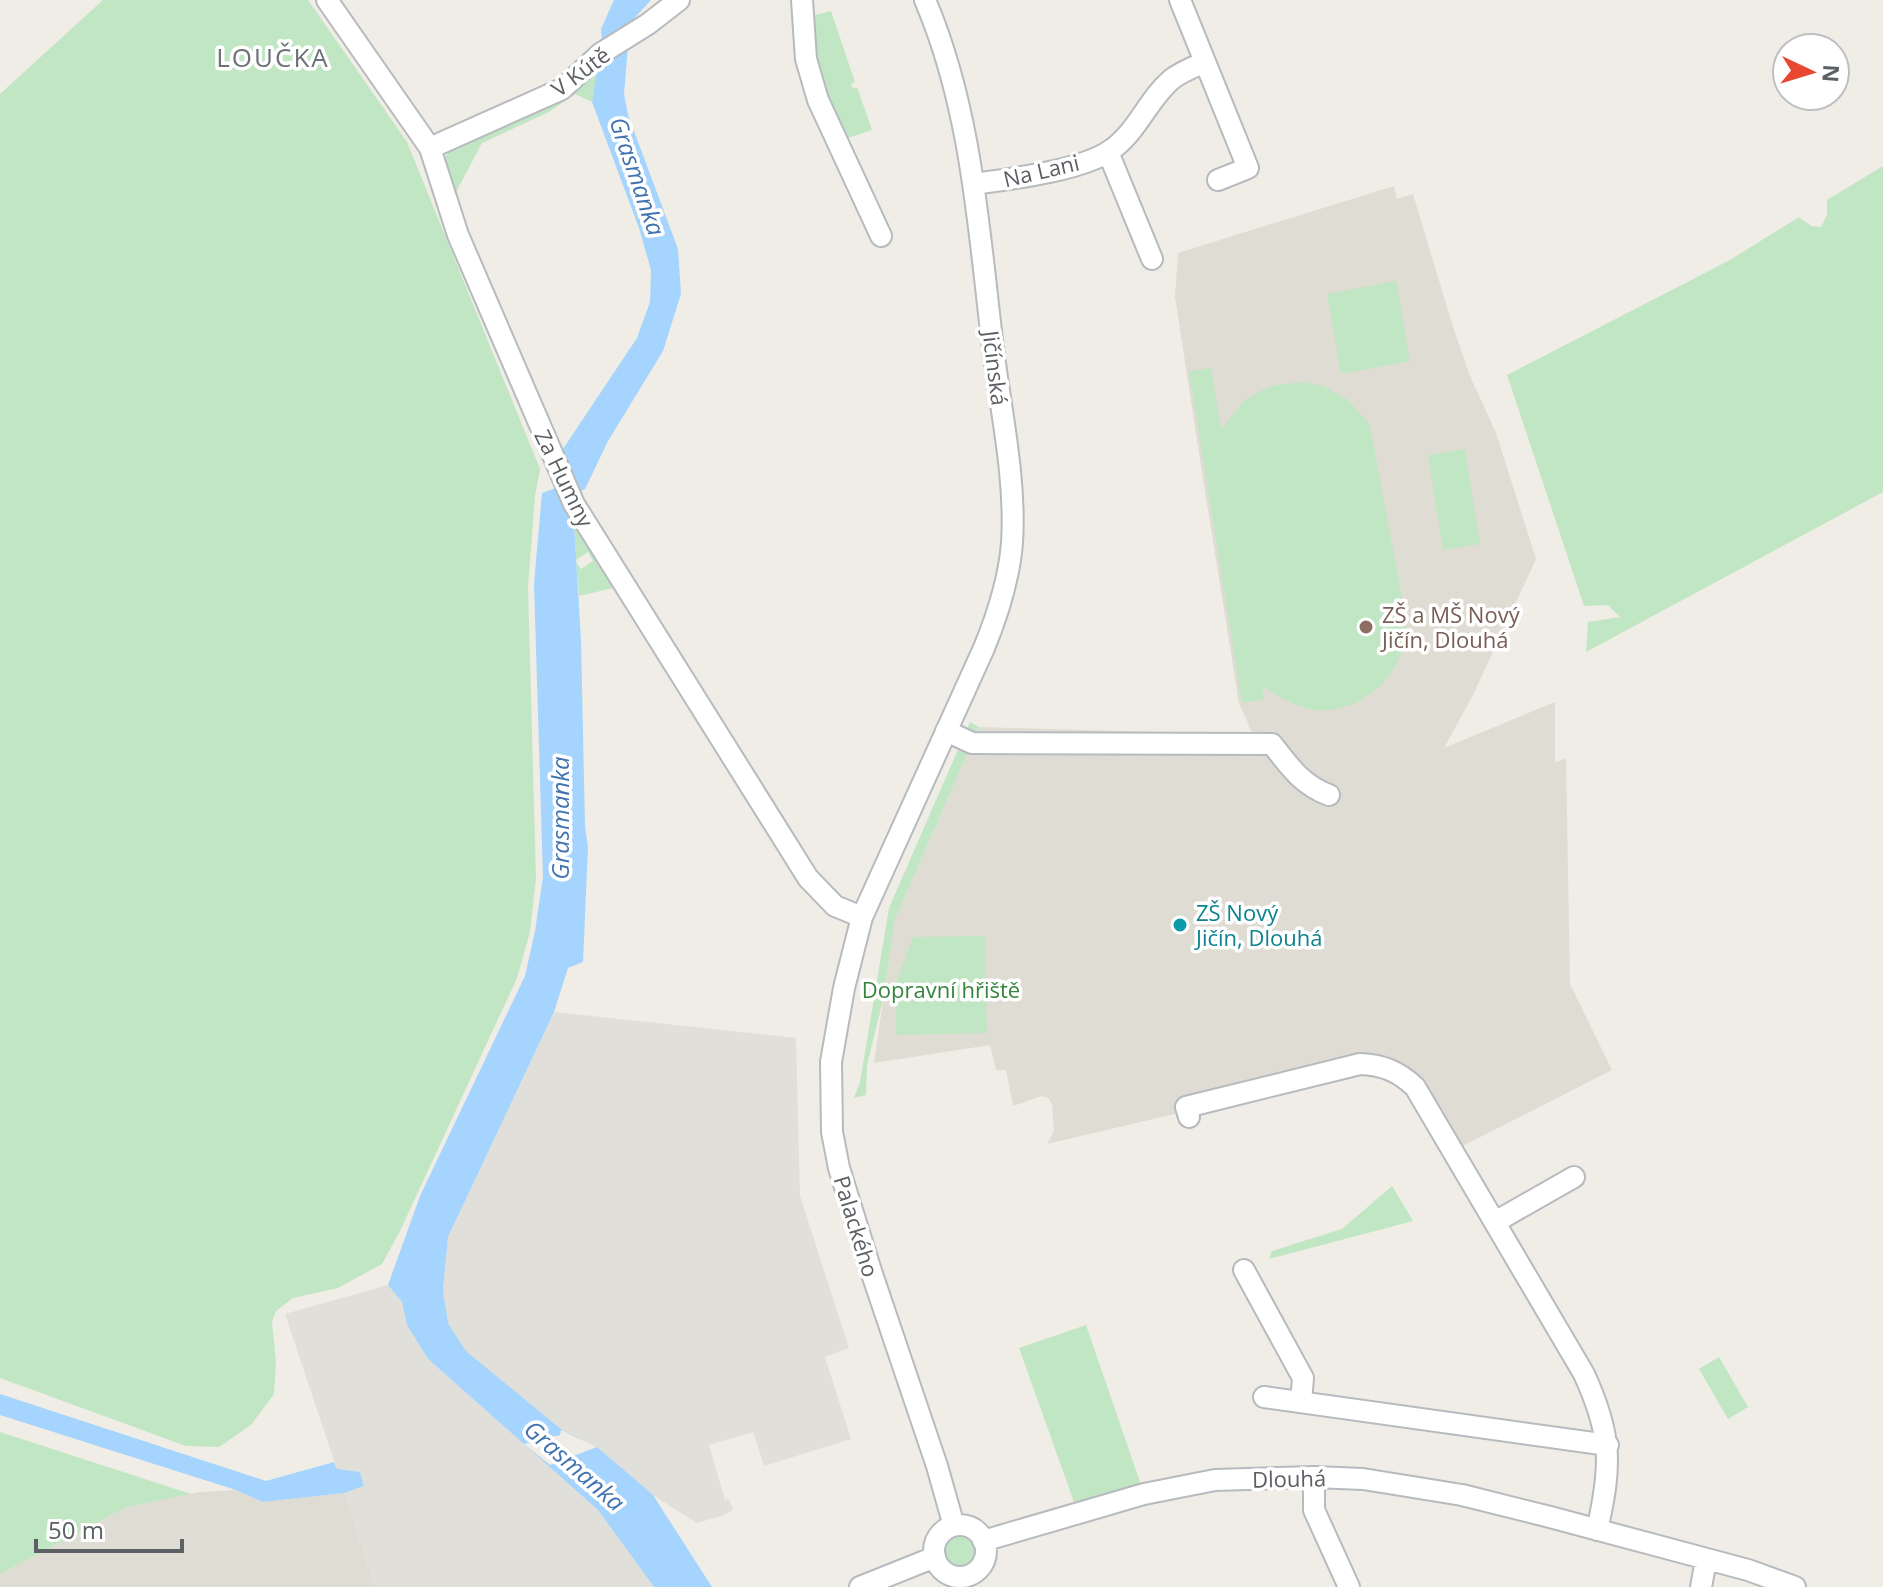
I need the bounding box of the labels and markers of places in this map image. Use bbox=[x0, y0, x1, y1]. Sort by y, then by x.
place label: ZŠ a MŠ Nový Jičín, Dlouhá bbox=[1380, 599, 1521, 654]
marker: ZŠ a MŠ Nový Jičín, Dlouhá bbox=[1357, 618, 1375, 636]
place label: ZŠ Nový Jičín, Dlouhá bbox=[1194, 897, 1322, 952]
marker: ZŠ Nový Jičín, Dlouhá bbox=[1171, 916, 1189, 934]

